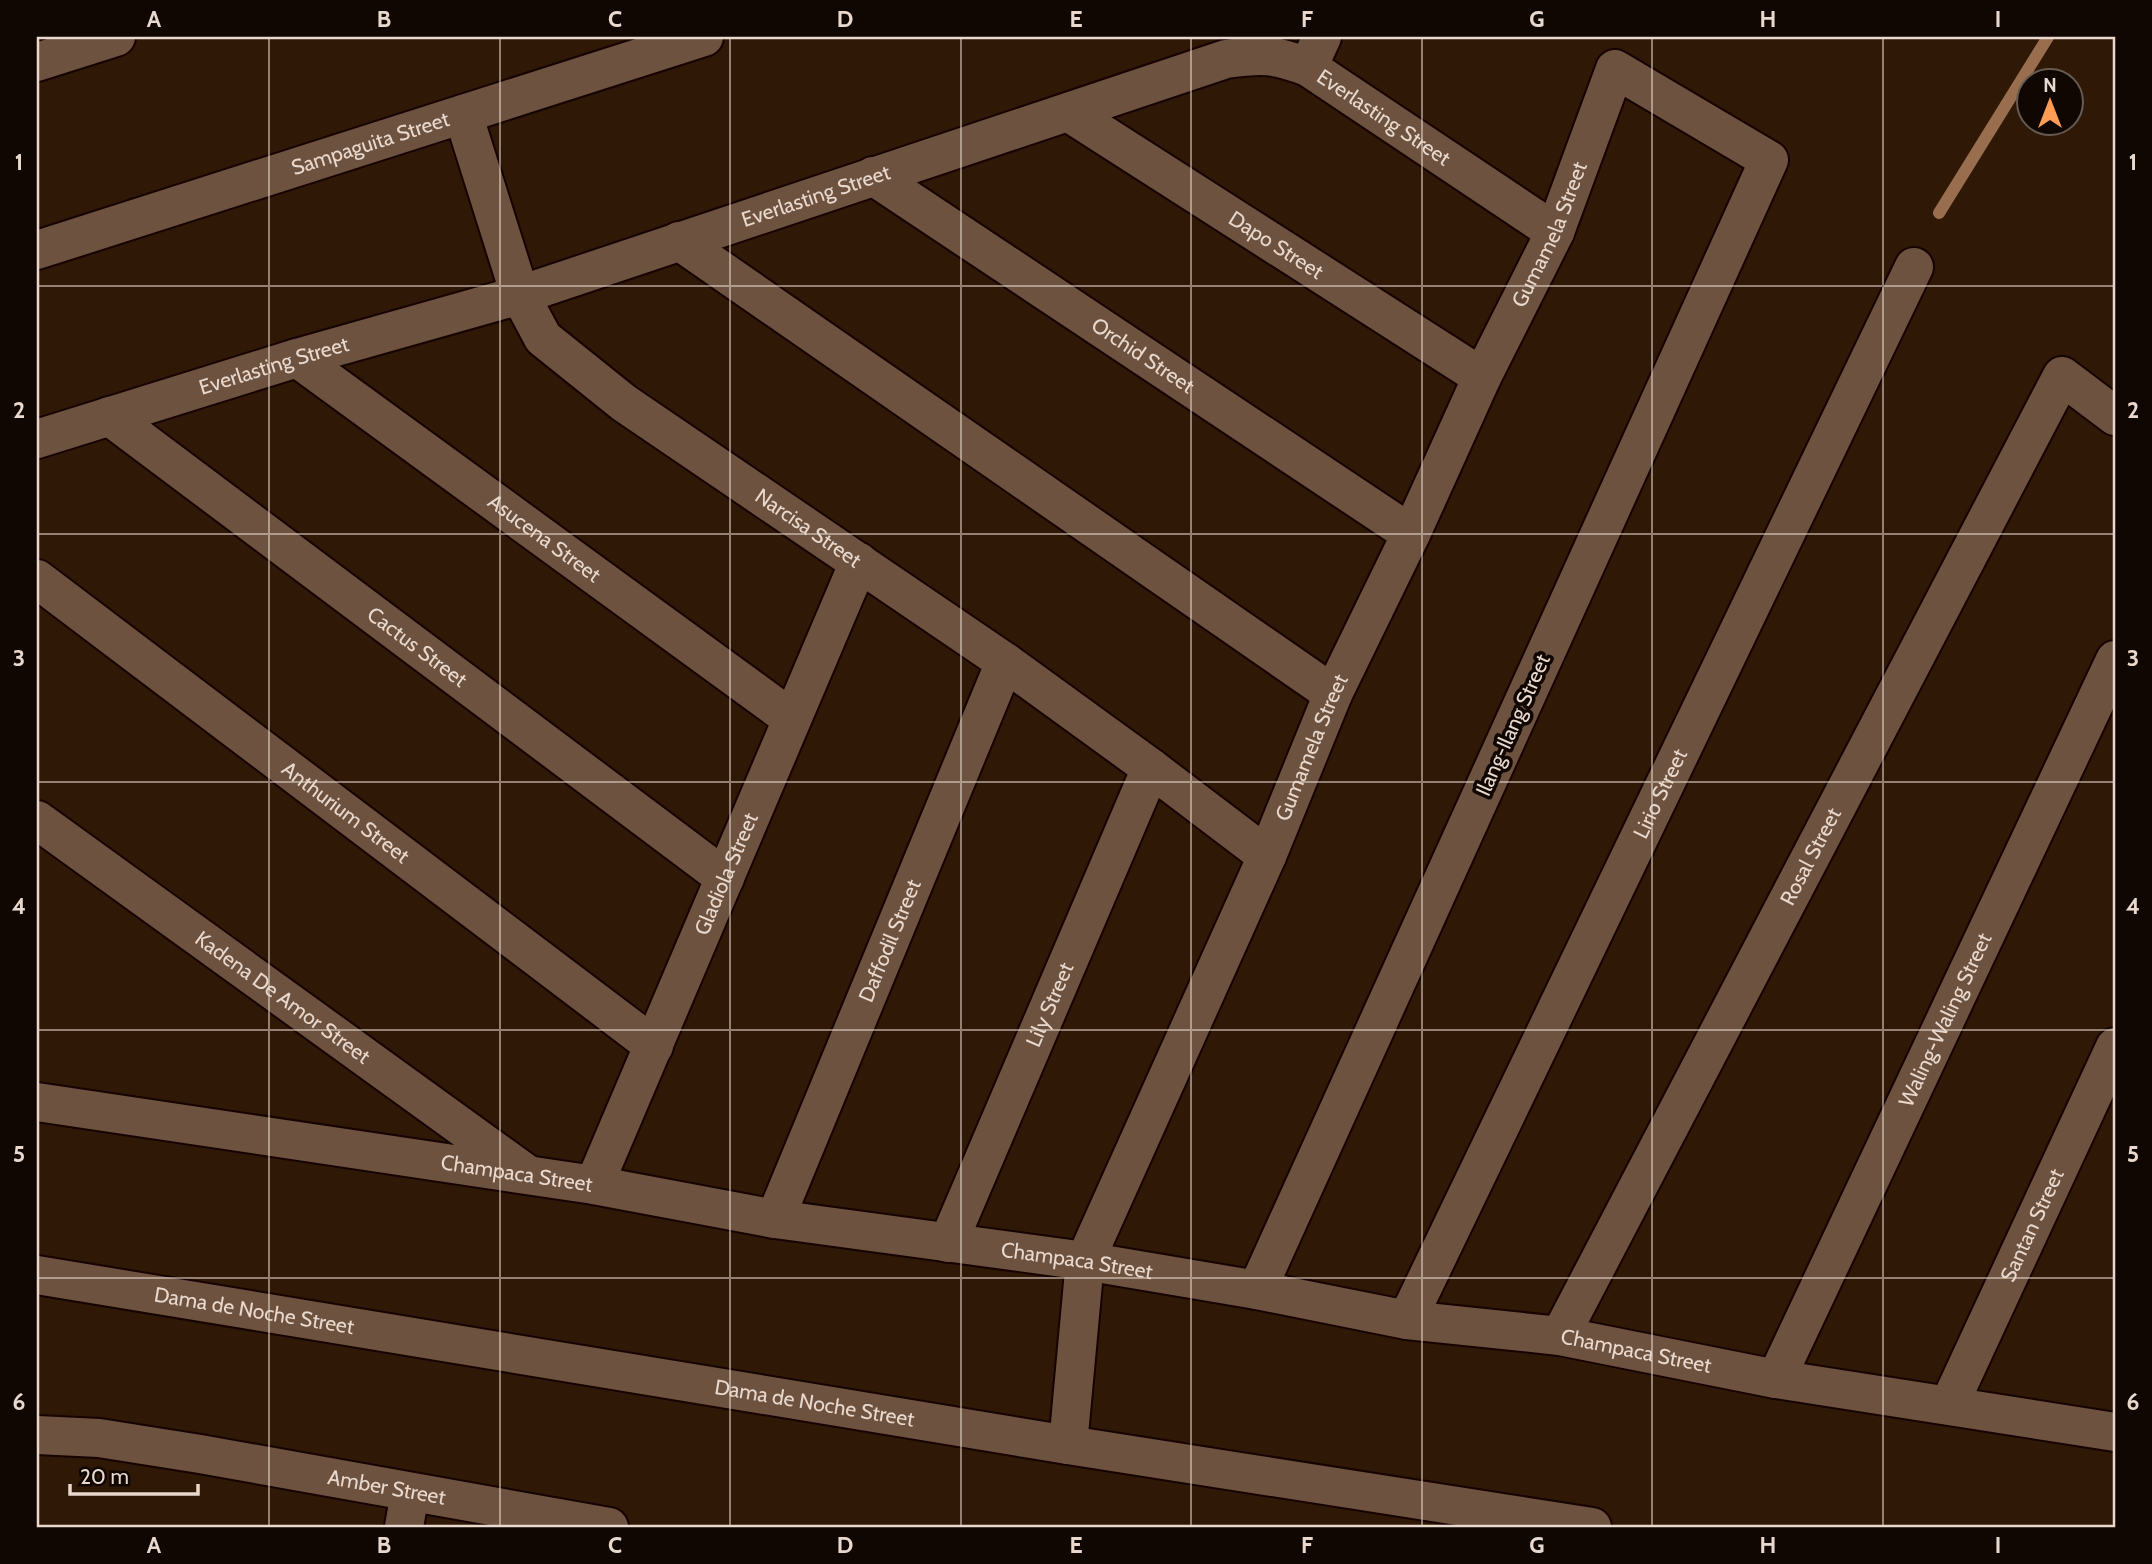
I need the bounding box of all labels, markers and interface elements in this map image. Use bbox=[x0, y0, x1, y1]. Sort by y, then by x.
text: A bbox=[147, 5, 162, 33]
text: B bbox=[377, 5, 391, 33]
text: C bbox=[608, 5, 622, 33]
text: D bbox=[837, 5, 853, 33]
text: E bbox=[1069, 5, 1083, 33]
text: F bbox=[1301, 5, 1313, 33]
text: G bbox=[1529, 5, 1545, 33]
text: H bbox=[1760, 5, 1776, 33]
text: I bbox=[1995, 5, 2001, 33]
street label: Everlasting Street bbox=[1312, 64, 1455, 171]
north arrow bbox=[2016, 66, 2086, 136]
text: N bbox=[2043, 74, 2057, 97]
street label: Sampaguita Street bbox=[288, 106, 452, 180]
text: 1 bbox=[15, 148, 23, 176]
text: 1 bbox=[2129, 148, 2137, 176]
street label: Gumamela Street bbox=[1506, 158, 1592, 311]
street label: Everlasting Street bbox=[738, 159, 893, 232]
street label: Dapo Street bbox=[1224, 205, 1328, 284]
street label: Orchid Street bbox=[1087, 312, 1199, 398]
street label: Everlasting Street bbox=[196, 331, 352, 400]
text: 2 bbox=[13, 396, 25, 424]
text: 2 bbox=[2127, 396, 2139, 424]
street label: Narcisa Street bbox=[751, 483, 866, 573]
street label: Asucena Street bbox=[483, 488, 606, 587]
street label: Cactus Street bbox=[363, 601, 472, 692]
text: 3 bbox=[13, 644, 25, 672]
text: 3 bbox=[2127, 644, 2139, 672]
street label: Ilang-Ilang Street bbox=[1470, 650, 1555, 799]
street label: Gumamela Street bbox=[1270, 670, 1353, 824]
street label: Lirio Street bbox=[1628, 745, 1692, 842]
street label: Anthurium Street bbox=[277, 756, 415, 868]
street label: Rosal Street bbox=[1775, 803, 1846, 909]
street label: Gladiola Street bbox=[689, 809, 763, 939]
street label: Daffodil Street bbox=[853, 876, 926, 1006]
text: 4 bbox=[12, 892, 26, 920]
text: 4 bbox=[2126, 892, 2140, 920]
street label: Kadena De Amor Street bbox=[190, 925, 375, 1069]
street label: Waling-Waling Street bbox=[1893, 929, 1996, 1111]
street label: Lily Street bbox=[1020, 959, 1078, 1051]
text: 5 bbox=[13, 1140, 25, 1168]
text: 5 bbox=[2127, 1140, 2139, 1168]
street label: Champaca Street bbox=[439, 1149, 594, 1197]
street label: Santan Street bbox=[1995, 1165, 2069, 1286]
street label: Champaca Street bbox=[999, 1237, 1155, 1284]
street label: Dama de Noche Street bbox=[152, 1282, 356, 1339]
street label: Champaca Street bbox=[1559, 1323, 1714, 1378]
street label: Dama de Noche Street bbox=[713, 1374, 916, 1431]
text: 6 bbox=[13, 1388, 25, 1416]
text: 6 bbox=[2127, 1388, 2139, 1416]
scale bar bbox=[70, 1452, 198, 1496]
text: 20 m bbox=[80, 1464, 129, 1489]
street label: Amber Street bbox=[326, 1464, 448, 1510]
text: A bbox=[147, 1531, 162, 1559]
text: B bbox=[377, 1531, 391, 1559]
text: C bbox=[608, 1531, 622, 1559]
text: D bbox=[837, 1531, 853, 1559]
text: E bbox=[1069, 1531, 1083, 1559]
text: F bbox=[1301, 1531, 1313, 1559]
text: G bbox=[1529, 1531, 1545, 1559]
text: H bbox=[1760, 1531, 1776, 1559]
text: I bbox=[1995, 1531, 2001, 1559]

